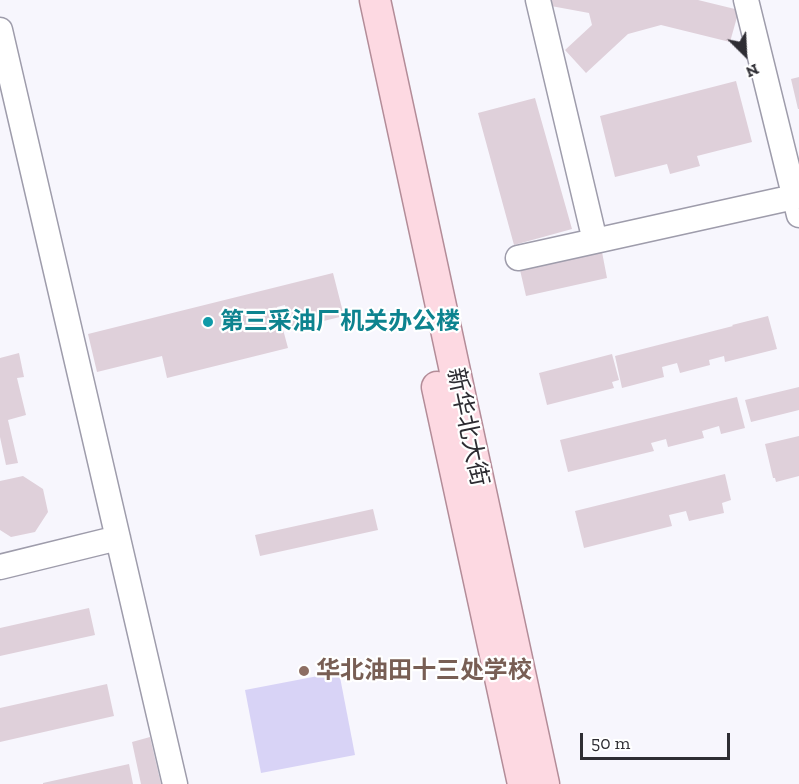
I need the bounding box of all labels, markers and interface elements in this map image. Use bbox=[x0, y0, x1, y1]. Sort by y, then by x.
north arrow bbox=[715, 24, 775, 84]
text: N bbox=[743, 60, 762, 82]
place label: 第三采油厂机关办公楼 bbox=[220, 308, 460, 336]
marker: 第三采油厂机关办公楼 bbox=[201, 315, 215, 329]
street label: 新华北大街 bbox=[440, 365, 494, 489]
place label: 华北油田十三处学校 bbox=[316, 657, 532, 685]
marker: 华北油田十三处学校 bbox=[297, 664, 311, 678]
scale bar bbox=[583, 721, 733, 759]
text: 50 m bbox=[591, 732, 630, 754]

